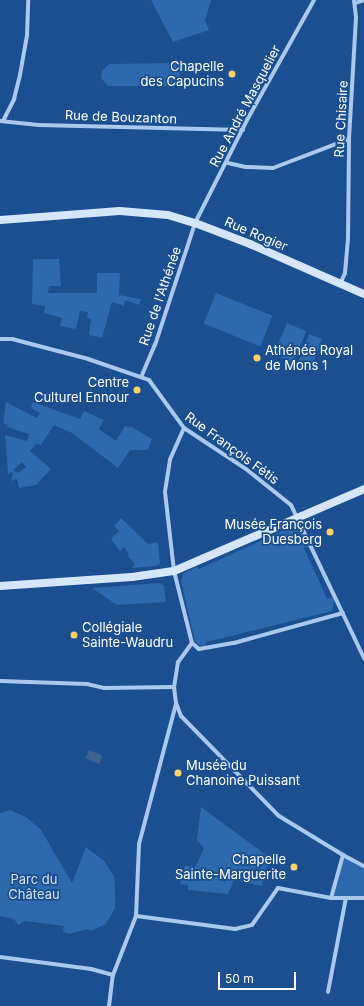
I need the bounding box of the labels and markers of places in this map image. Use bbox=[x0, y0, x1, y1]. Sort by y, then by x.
place label: Chapelle des Capucins bbox=[140, 59, 224, 90]
marker: Chapelle des Capucins bbox=[227, 69, 237, 79]
place label: Athénée Royal de Mons 1 bbox=[265, 343, 353, 374]
marker: Athénée Royal de Mons 1 bbox=[252, 353, 262, 363]
place label: Centre Culturel Ennour bbox=[34, 375, 129, 406]
marker: Centre Culturel Ennour bbox=[132, 385, 142, 395]
place label: Musée François Duesberg bbox=[224, 517, 322, 548]
marker: Musée François Duesberg bbox=[325, 527, 335, 537]
place label: Collégiale Sainte-Waudru bbox=[82, 620, 173, 651]
marker: Collégiale Sainte-Waudru bbox=[69, 630, 79, 640]
place label: Musée du Chanoine Puissant bbox=[186, 758, 300, 789]
marker: Musée du Chanoine Puissant bbox=[173, 768, 183, 778]
place label: Chapelle Sainte-Marguerite bbox=[175, 852, 286, 883]
marker: Chapelle Sainte-Marguerite bbox=[289, 862, 299, 872]

